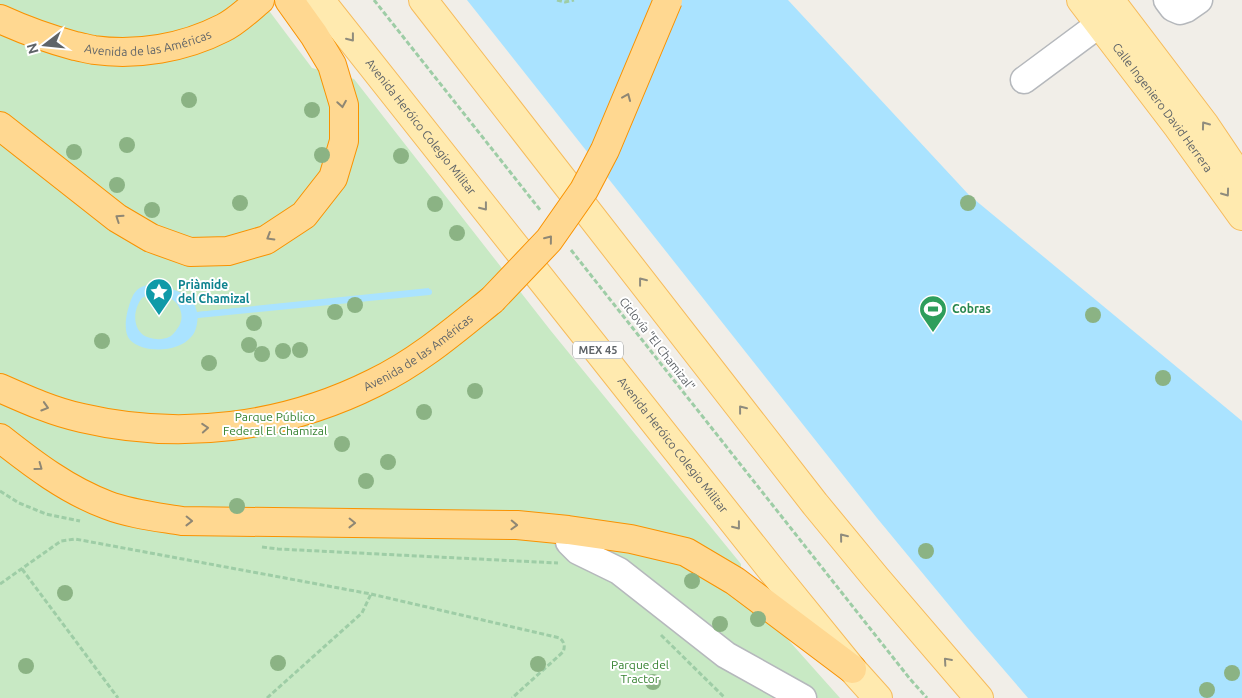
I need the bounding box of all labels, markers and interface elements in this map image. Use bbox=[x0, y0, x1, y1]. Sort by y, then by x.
north arrow bbox=[20, 20, 70, 70]
street label: Avenida de las Américas bbox=[83, 27, 213, 58]
one-way arrow bbox=[345, 32, 353, 41]
street label: Calle Ingeniero David Herrera bbox=[1110, 40, 1215, 175]
text: N bbox=[23, 41, 42, 56]
street label: Avenida Heróico Colegio Militar bbox=[363, 56, 479, 197]
one-way arrow bbox=[621, 93, 632, 102]
one-way arrow bbox=[337, 100, 347, 109]
one-way arrow bbox=[1202, 122, 1210, 131]
one-way arrow bbox=[1220, 187, 1229, 197]
one-way arrow bbox=[479, 201, 487, 210]
one-way arrow bbox=[115, 215, 125, 224]
one-way arrow bbox=[267, 230, 276, 240]
one-way arrow bbox=[544, 236, 552, 245]
place icon: Priàmide del Chamizal bbox=[144, 277, 174, 316]
one-way arrow bbox=[639, 277, 648, 287]
place label: Priàmide del Chamizal bbox=[178, 278, 250, 305]
sports icon: Cobras bbox=[918, 294, 948, 333]
street label: Ciclovía "El Chamizal" bbox=[617, 295, 698, 393]
place label: Cobras bbox=[952, 302, 991, 315]
street label: Avenida de las Américas bbox=[361, 311, 475, 393]
road number: MEX 45 bbox=[573, 342, 623, 358]
street label: Avenida Heróico Colegio Militar bbox=[615, 374, 731, 516]
one-way arrow bbox=[40, 401, 49, 411]
one-way arrow bbox=[738, 406, 747, 415]
park label: Parque Público Federal El Chamizal bbox=[223, 410, 327, 437]
one-way arrow bbox=[201, 423, 209, 434]
one-way arrow bbox=[33, 461, 43, 470]
one-way arrow bbox=[186, 516, 194, 526]
one-way arrow bbox=[348, 518, 356, 528]
one-way arrow bbox=[511, 520, 519, 530]
one-way arrow bbox=[732, 520, 740, 529]
one-way arrow bbox=[840, 534, 848, 543]
park label: Parque del Tractor bbox=[611, 658, 669, 685]
one-way arrow bbox=[944, 658, 953, 667]

